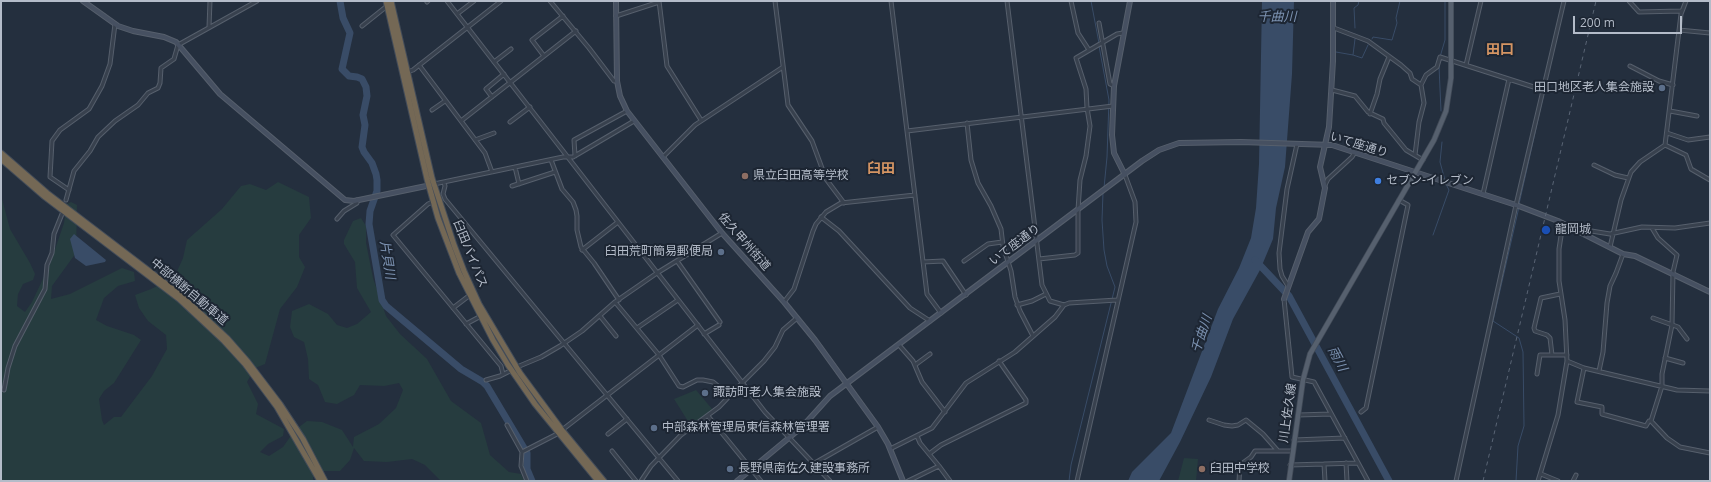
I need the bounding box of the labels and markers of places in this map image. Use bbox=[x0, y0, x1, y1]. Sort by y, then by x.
place label: 田口地区老人集会施設 bbox=[1534, 81, 1654, 95]
marker: 田口地区老人集会施設 bbox=[1657, 83, 1667, 93]
place label: 県立臼田高等学校 bbox=[753, 169, 849, 183]
marker: 県立臼田高等学校 bbox=[740, 171, 750, 181]
place label: セブン-イレブン bbox=[1386, 174, 1474, 188]
marker: セブン-イレブン bbox=[1373, 176, 1383, 186]
place label: 龍岡城 bbox=[1555, 223, 1591, 237]
marker: 龍岡城 bbox=[1540, 224, 1552, 236]
place label: 臼田荒町簡易郵便局 bbox=[605, 245, 713, 259]
marker: 臼田荒町簡易郵便局 bbox=[716, 247, 726, 257]
place label: 諏訪町老人集会施設 bbox=[713, 386, 821, 400]
marker: 諏訪町老人集会施設 bbox=[700, 388, 710, 398]
place label: 中部森林管理局東信森林管理署 bbox=[662, 421, 830, 435]
marker: 中部森林管理局東信森林管理署 bbox=[649, 423, 659, 433]
place label: 長野県南佐久建設事務所 bbox=[738, 462, 870, 476]
place label: 臼田中学校 bbox=[1210, 462, 1270, 476]
marker: 長野県南佐久建設事務所 bbox=[725, 464, 735, 474]
marker: 臼田中学校 bbox=[1197, 464, 1207, 474]

